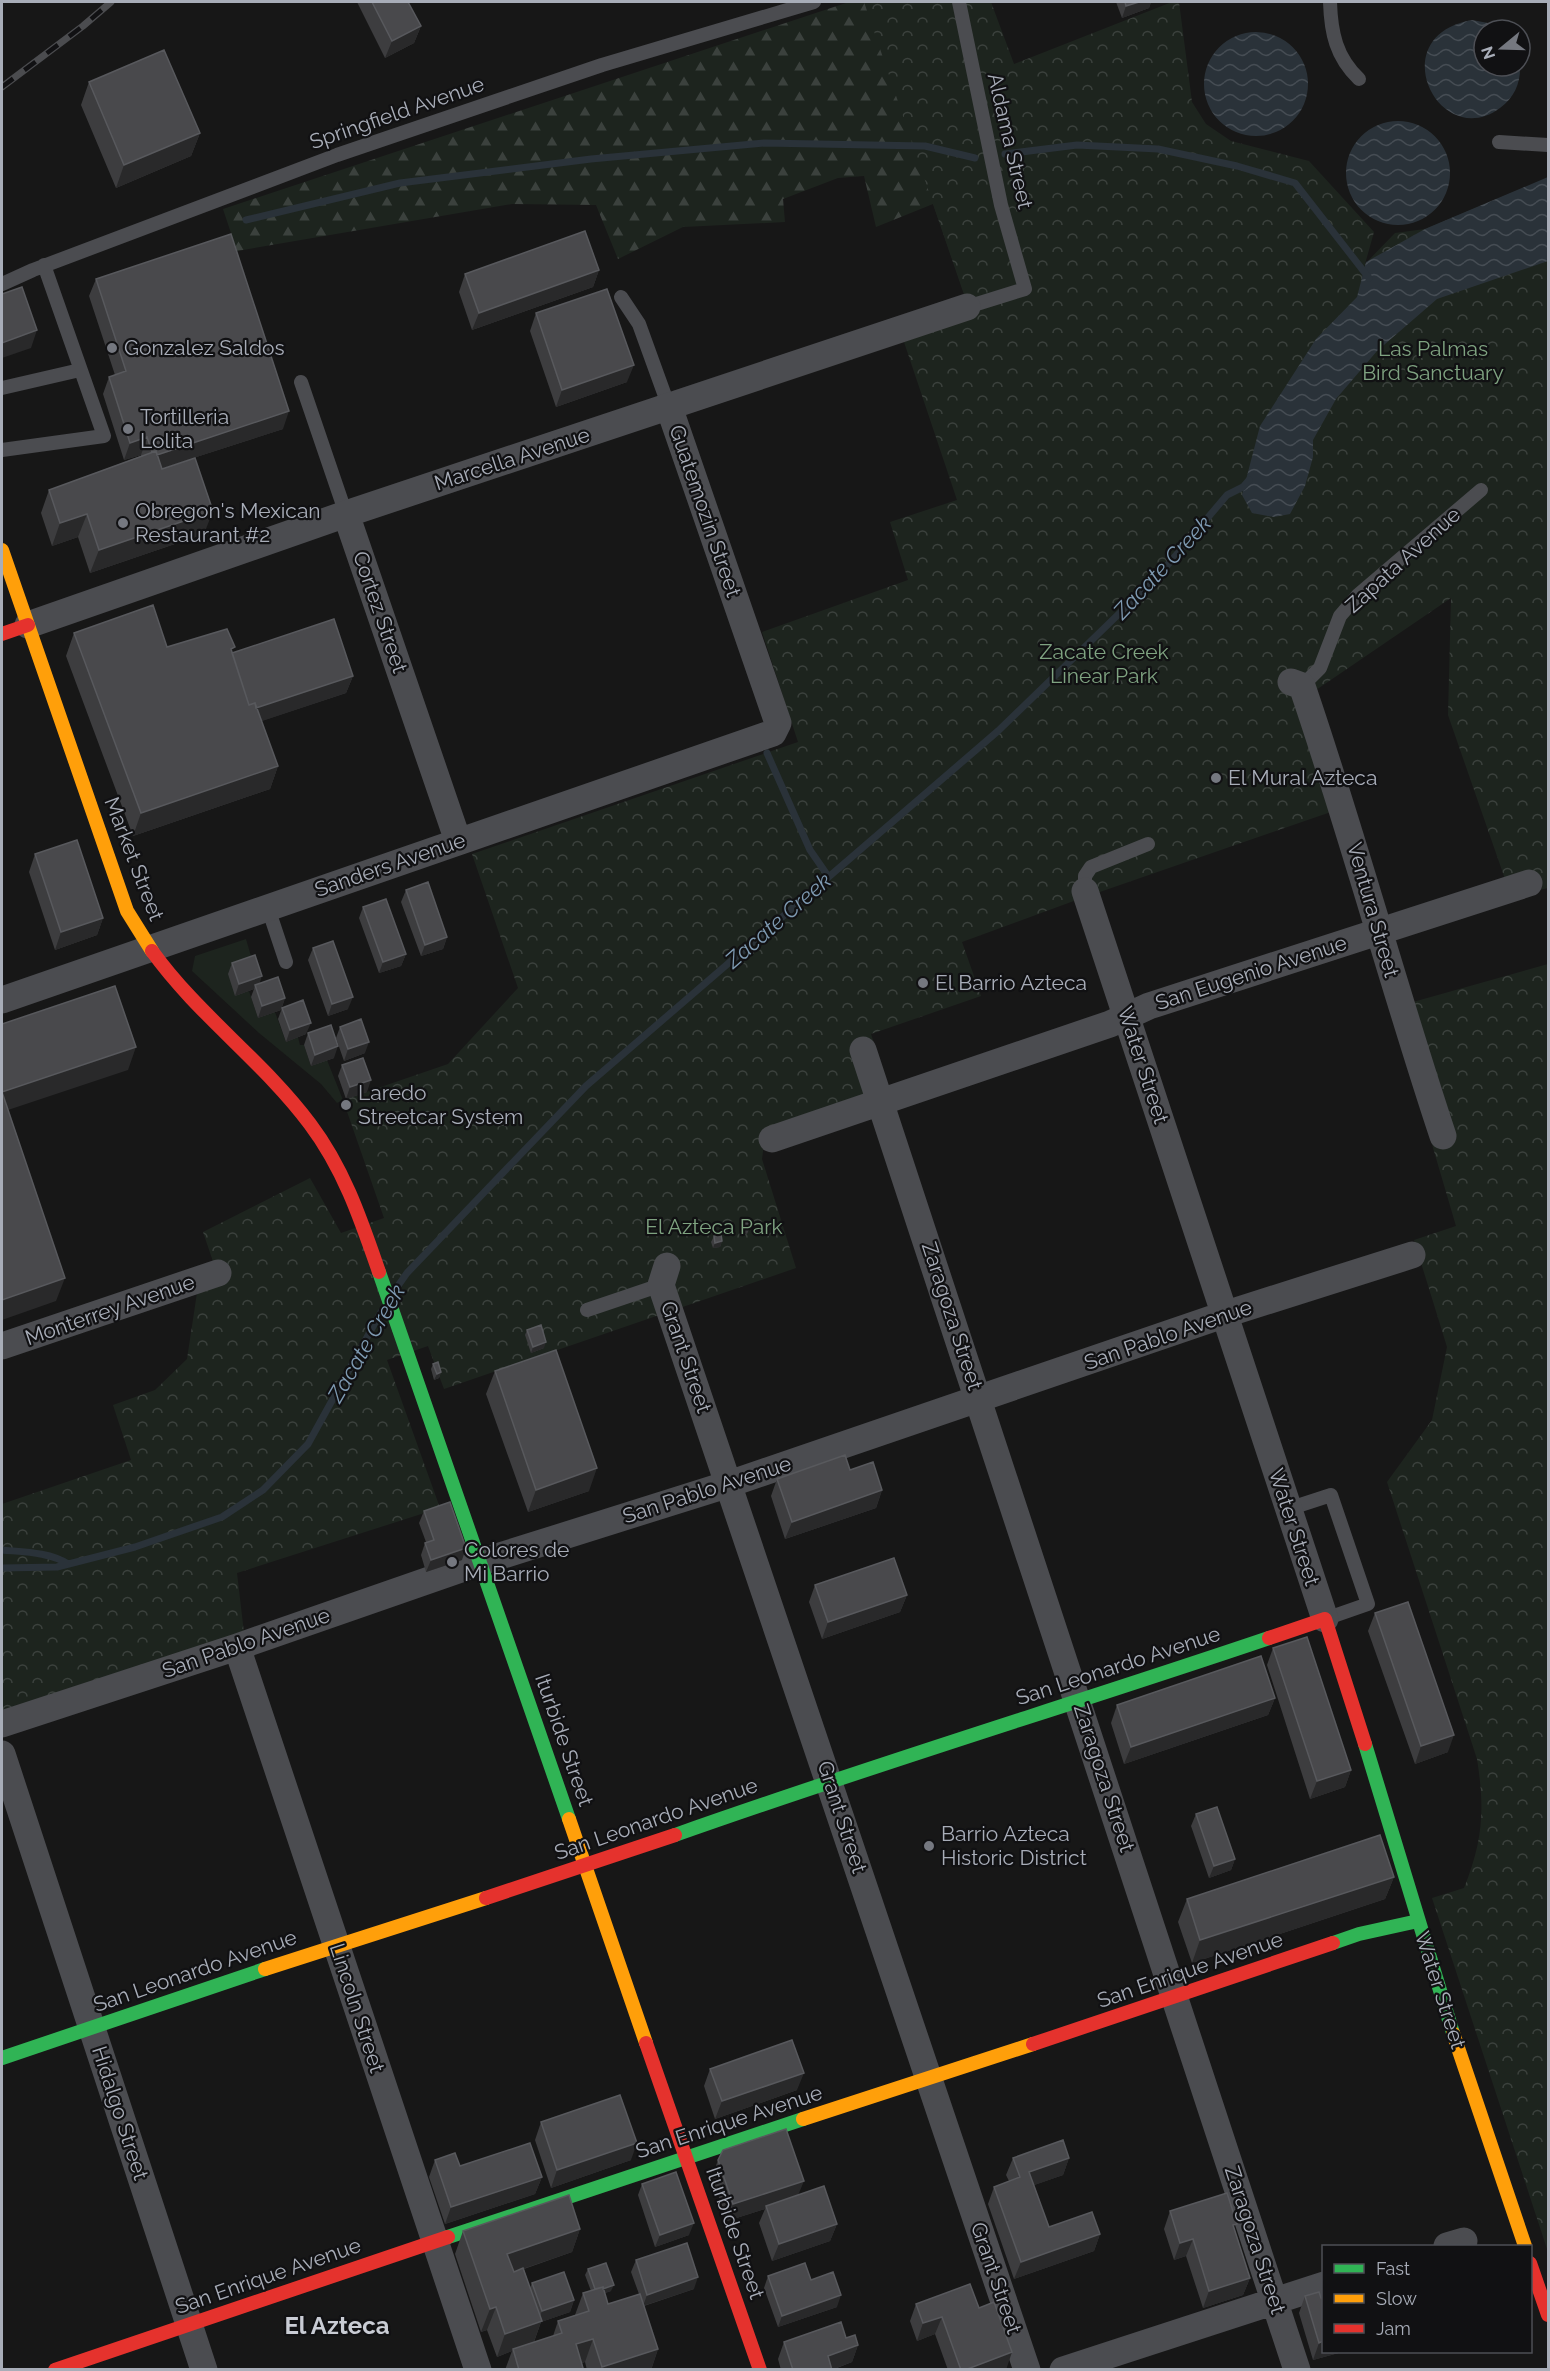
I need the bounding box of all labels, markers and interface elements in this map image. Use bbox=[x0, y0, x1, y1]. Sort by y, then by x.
north arrow bbox=[1472, 18, 1532, 78]
text: N bbox=[1477, 44, 1499, 62]
street label: Aldama Street bbox=[983, 70, 1038, 211]
street label: Springfield Avenue bbox=[306, 71, 487, 154]
place label: Gonzalez Saldos bbox=[124, 335, 285, 360]
park label: Las Palmas Bird Sanctuary bbox=[1362, 336, 1504, 385]
marker: Gonzalez Saldos bbox=[105, 341, 119, 355]
place label: Tortilleria Lolita bbox=[140, 404, 229, 453]
marker: Tortilleria Lolita bbox=[121, 422, 135, 436]
street label: Marcella Avenue bbox=[431, 422, 593, 495]
street label: Guatemozin Street bbox=[664, 422, 747, 600]
place label: Obregon's Mexican Restaurant #2 bbox=[135, 498, 321, 547]
street label: Zapata Avenue bbox=[1340, 502, 1465, 618]
water label: Zacate Creek bbox=[1107, 510, 1217, 625]
marker: Obregon's Mexican Restaurant #2 bbox=[116, 516, 130, 530]
street label: Cortez Street bbox=[348, 548, 413, 676]
park label: Zacate Creek Linear Park bbox=[1039, 639, 1169, 688]
place label: El Mural Azteca bbox=[1228, 765, 1377, 790]
marker: El Mural Azteca bbox=[1209, 771, 1223, 785]
street label: Market Street bbox=[99, 793, 170, 924]
street label: Sanders Avenue bbox=[311, 827, 468, 902]
street label: Ventura Street bbox=[1342, 840, 1405, 980]
water label: Zacate Creek bbox=[719, 867, 836, 974]
street label: San Eugenio Avenue bbox=[1152, 930, 1350, 1015]
place label: El Barrio Azteca bbox=[935, 970, 1087, 995]
marker: El Barrio Azteca bbox=[916, 976, 930, 990]
street label: Water Street bbox=[1113, 1003, 1174, 1127]
place label: Laredo Streetcar System bbox=[358, 1080, 523, 1129]
marker: Laredo Streetcar System bbox=[339, 1098, 353, 1112]
park label: El Azteca Park bbox=[645, 1214, 783, 1239]
street label: Zaragoza Street bbox=[917, 1239, 988, 1393]
street label: Monterrey Avenue bbox=[22, 1269, 198, 1350]
water label: Zacate Creek bbox=[321, 1279, 410, 1407]
street label: San Pablo Avenue bbox=[1081, 1294, 1255, 1375]
street label: Grant Street bbox=[656, 1298, 717, 1416]
street label: San Pablo Avenue bbox=[619, 1450, 794, 1529]
street label: Water Street bbox=[1264, 1465, 1325, 1589]
place label: Colores de Mi Barrio bbox=[464, 1537, 569, 1586]
marker: Colores de Mi Barrio bbox=[445, 1555, 459, 1569]
street label: San Pablo Avenue bbox=[159, 1602, 333, 1683]
street label: San Leonardo Avenue bbox=[1013, 1621, 1223, 1710]
street label: Iturbide Street bbox=[530, 1670, 599, 1809]
street label: Zaragoza Street bbox=[1069, 1701, 1140, 1855]
street label: Grant Street bbox=[813, 1758, 872, 1876]
street label: San Leonardo Avenue bbox=[551, 1772, 761, 1865]
place label: Barrio Azteca Historic District bbox=[941, 1821, 1087, 1870]
marker: Barrio Azteca Historic District bbox=[922, 1839, 936, 1853]
street label: San Leonardo Avenue bbox=[90, 1924, 300, 2017]
street label: San Enrique Avenue bbox=[1094, 1926, 1286, 2013]
street label: Water Street bbox=[1410, 1928, 1471, 2052]
street label: Lincoln Street bbox=[325, 1940, 390, 2076]
street label: Hidalgo Street bbox=[87, 2043, 154, 2183]
street label: San Enrique Avenue bbox=[632, 2080, 825, 2164]
street label: Iturbide Street bbox=[701, 2163, 770, 2302]
street label: Zaragoza Street bbox=[1220, 2163, 1291, 2317]
street label: Grant Street bbox=[966, 2219, 1027, 2337]
street label: San Enrique Avenue bbox=[172, 2232, 364, 2319]
legend bbox=[1322, 2245, 1532, 2353]
text: Fast bbox=[1376, 2258, 1410, 2279]
text: Slow bbox=[1376, 2288, 1417, 2309]
district label: El Azteca bbox=[284, 2311, 390, 2340]
text: Jam bbox=[1376, 2318, 1411, 2339]

